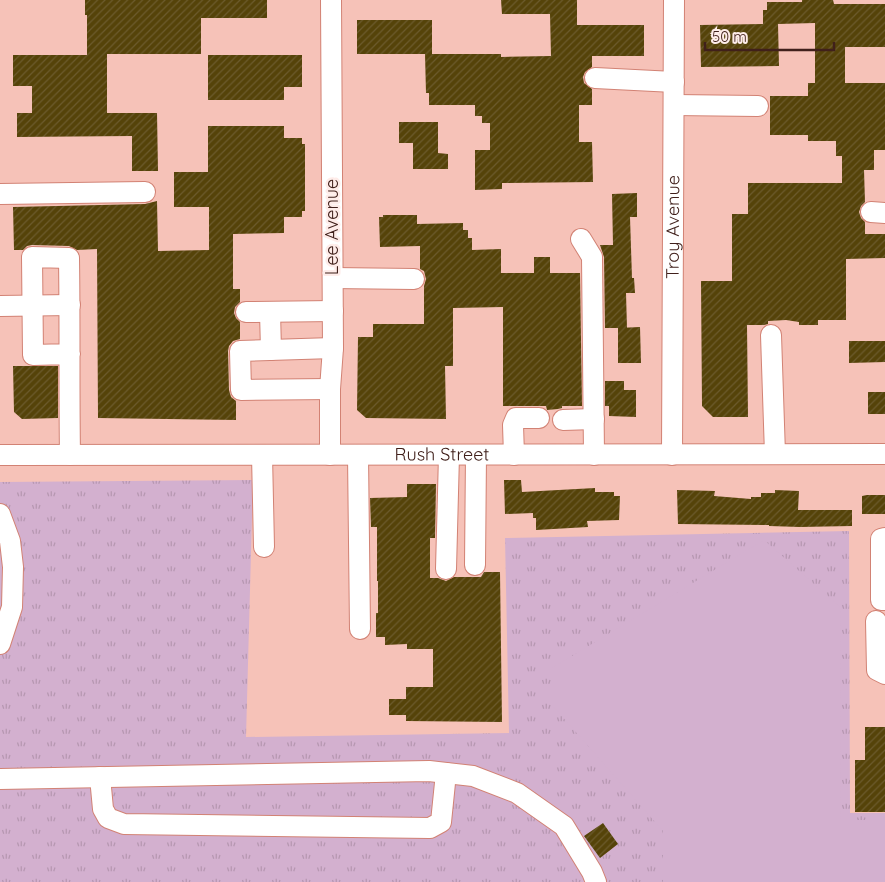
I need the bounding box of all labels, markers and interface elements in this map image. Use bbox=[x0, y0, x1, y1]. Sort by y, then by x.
scale bar bbox=[705, 20, 834, 52]
text: 50 m bbox=[712, 27, 747, 46]
street label: Troy Avenue bbox=[661, 175, 684, 279]
street label: Lee Avenue bbox=[320, 179, 343, 275]
street label: Rush Street bbox=[394, 442, 490, 466]

